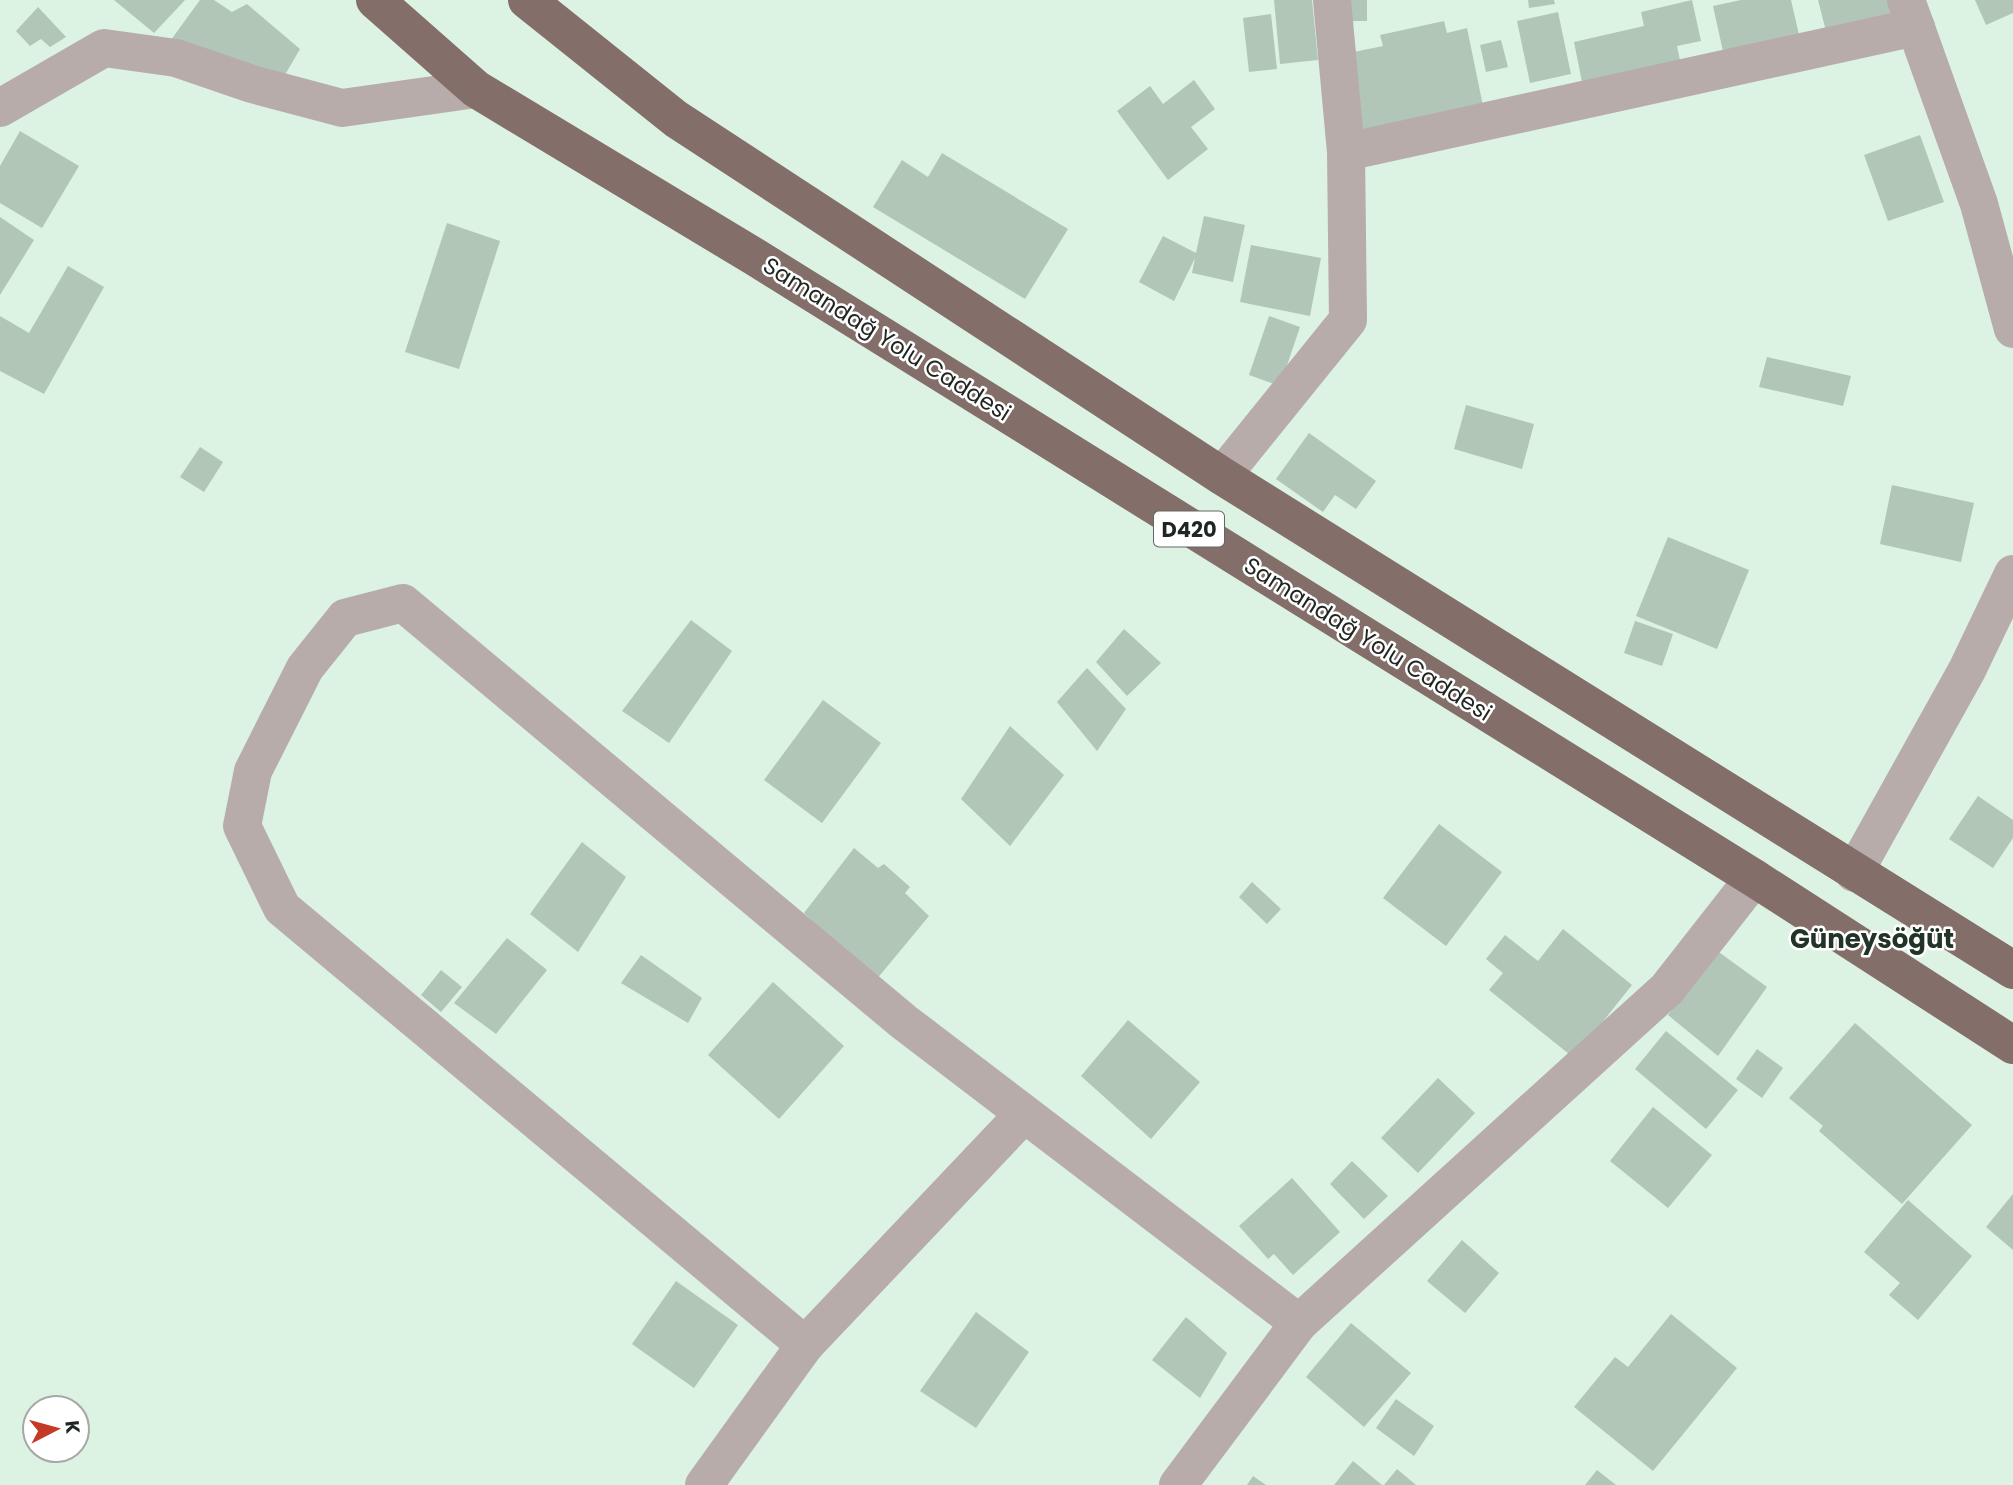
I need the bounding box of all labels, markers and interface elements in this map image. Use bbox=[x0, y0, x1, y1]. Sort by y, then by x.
street label: Samandağ Yolu Caddesi bbox=[757, 249, 1017, 429]
road number: D420 bbox=[1154, 512, 1224, 546]
street label: Samandağ Yolu Caddesi bbox=[1238, 549, 1498, 729]
district label: Güneysöğüt bbox=[1790, 921, 1954, 957]
north arrow bbox=[21, 1394, 91, 1464]
text: K bbox=[58, 1419, 87, 1435]

